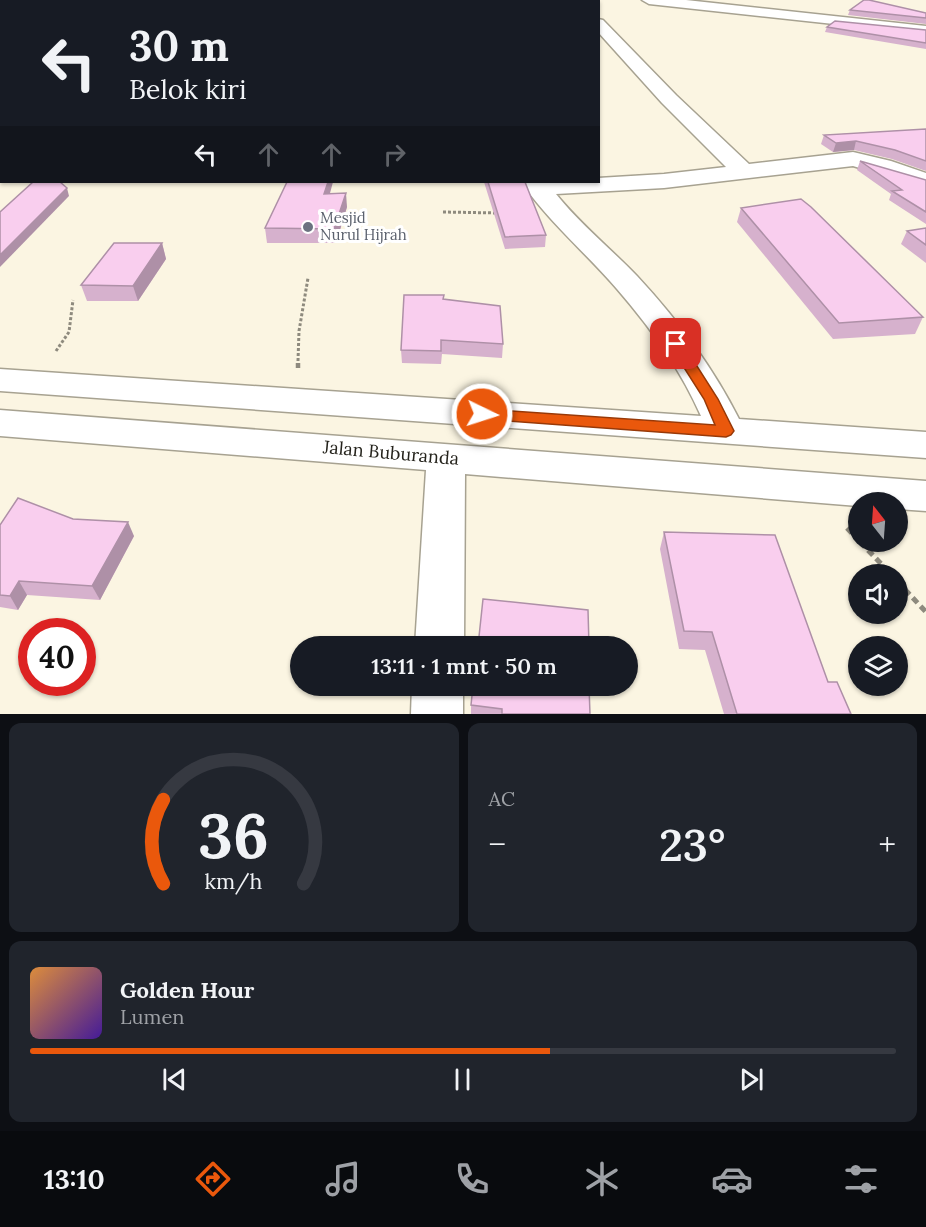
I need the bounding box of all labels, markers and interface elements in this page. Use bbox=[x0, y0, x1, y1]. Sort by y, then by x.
text: 30 m bbox=[129, 19, 229, 73]
icon: left bbox=[30, 24, 108, 102]
text: Belok kiri bbox=[129, 72, 247, 106]
icon: left bbox=[189, 138, 222, 171]
icon: ahead bbox=[252, 138, 285, 171]
icon: ahead bbox=[315, 138, 348, 171]
icon: right bbox=[378, 138, 411, 171]
place label: Mesjid Nurul Hijrah bbox=[320, 208, 407, 244]
marker: Mesjid Nurul Hijrah bbox=[301, 220, 315, 234]
pin bbox=[650, 318, 701, 369]
icon: arrive bbox=[659, 327, 692, 360]
position arrow bbox=[450, 382, 514, 446]
street label: Jalan Buburanda bbox=[321, 435, 460, 470]
north arrow bbox=[848, 492, 908, 552]
map controls bbox=[848, 492, 908, 696]
button: sound bbox=[848, 564, 908, 624]
speed limit sign: 40 bbox=[18, 618, 96, 696]
button: layers bbox=[848, 636, 908, 696]
text: 13:11 · 1 mnt · 50 m bbox=[371, 652, 557, 680]
text: AC bbox=[489, 786, 515, 811]
text: 36 bbox=[198, 795, 269, 875]
text: 23° bbox=[659, 816, 726, 873]
text: − bbox=[489, 823, 506, 865]
text: + bbox=[878, 823, 896, 865]
text: km/h bbox=[205, 868, 263, 896]
text: Golden Hour bbox=[120, 976, 254, 1004]
text: Lumen bbox=[120, 1004, 184, 1029]
icon: previous bbox=[158, 1063, 191, 1096]
icon: pause bbox=[446, 1063, 479, 1096]
icon: next bbox=[735, 1063, 768, 1096]
icon: directions bbox=[192, 1158, 234, 1200]
icon: music bbox=[322, 1158, 364, 1200]
icon: phone bbox=[451, 1158, 493, 1200]
icon: climate bbox=[581, 1158, 623, 1200]
icon: car bbox=[711, 1158, 753, 1200]
icon: filters bbox=[840, 1158, 882, 1200]
text: 13:10 bbox=[44, 1162, 105, 1196]

